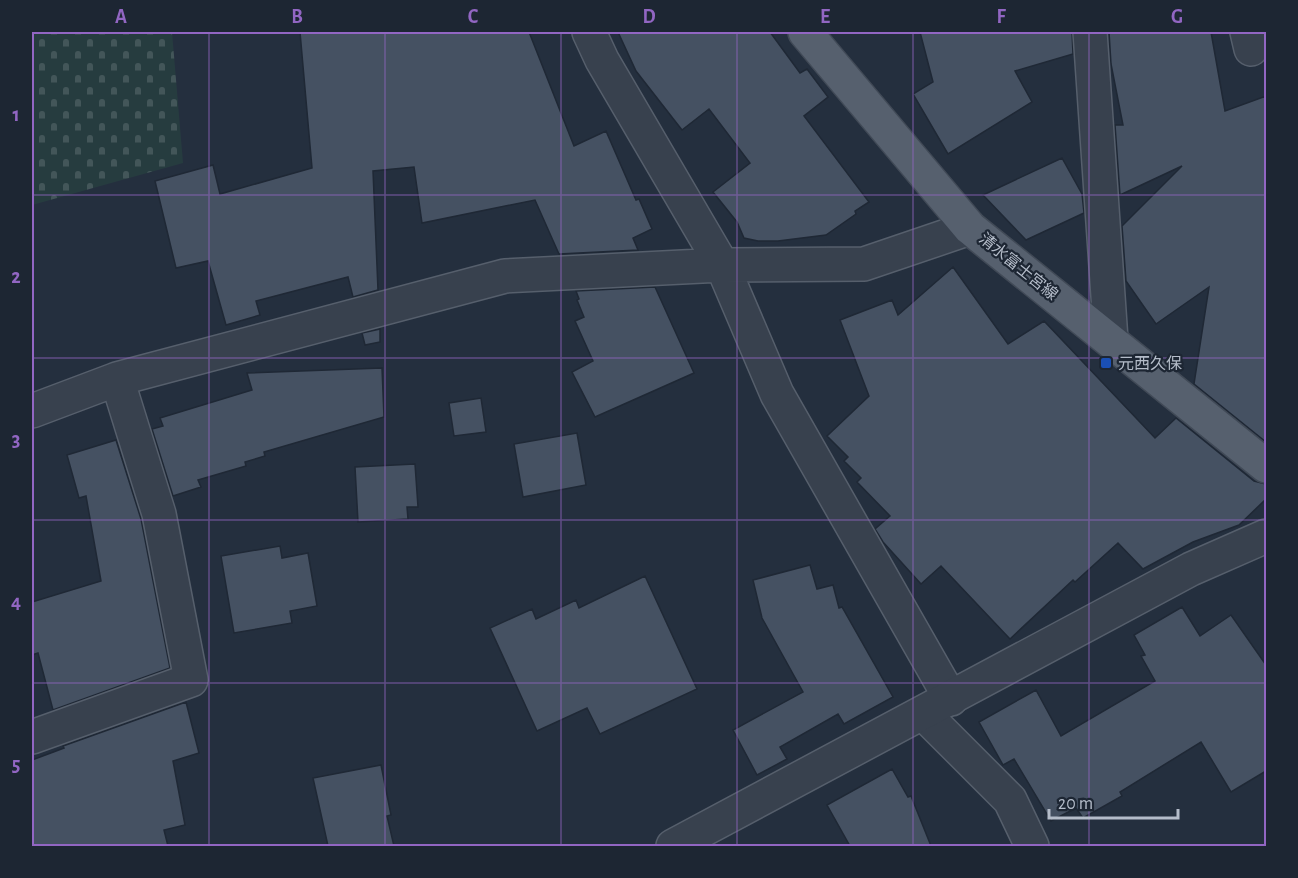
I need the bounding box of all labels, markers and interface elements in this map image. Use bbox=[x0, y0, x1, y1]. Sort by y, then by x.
text: A bbox=[115, 7, 127, 27]
text: B bbox=[291, 7, 303, 27]
text: C bbox=[468, 7, 479, 27]
text: D bbox=[642, 7, 656, 27]
text: E bbox=[820, 7, 830, 27]
text: F bbox=[996, 7, 1006, 27]
text: G bbox=[1171, 7, 1183, 27]
text: 1 bbox=[12, 105, 20, 125]
street label: 清水富士宮線 bbox=[976, 230, 1061, 303]
text: 2 bbox=[11, 267, 21, 287]
place label: 元西久保 bbox=[1118, 355, 1182, 372]
marker: 元西久保 bbox=[1099, 356, 1113, 370]
text: 3 bbox=[12, 430, 20, 450]
text: 4 bbox=[11, 592, 21, 612]
text: 5 bbox=[12, 755, 20, 775]
scale bar bbox=[1049, 782, 1178, 820]
text: 20 m bbox=[1058, 795, 1093, 813]

